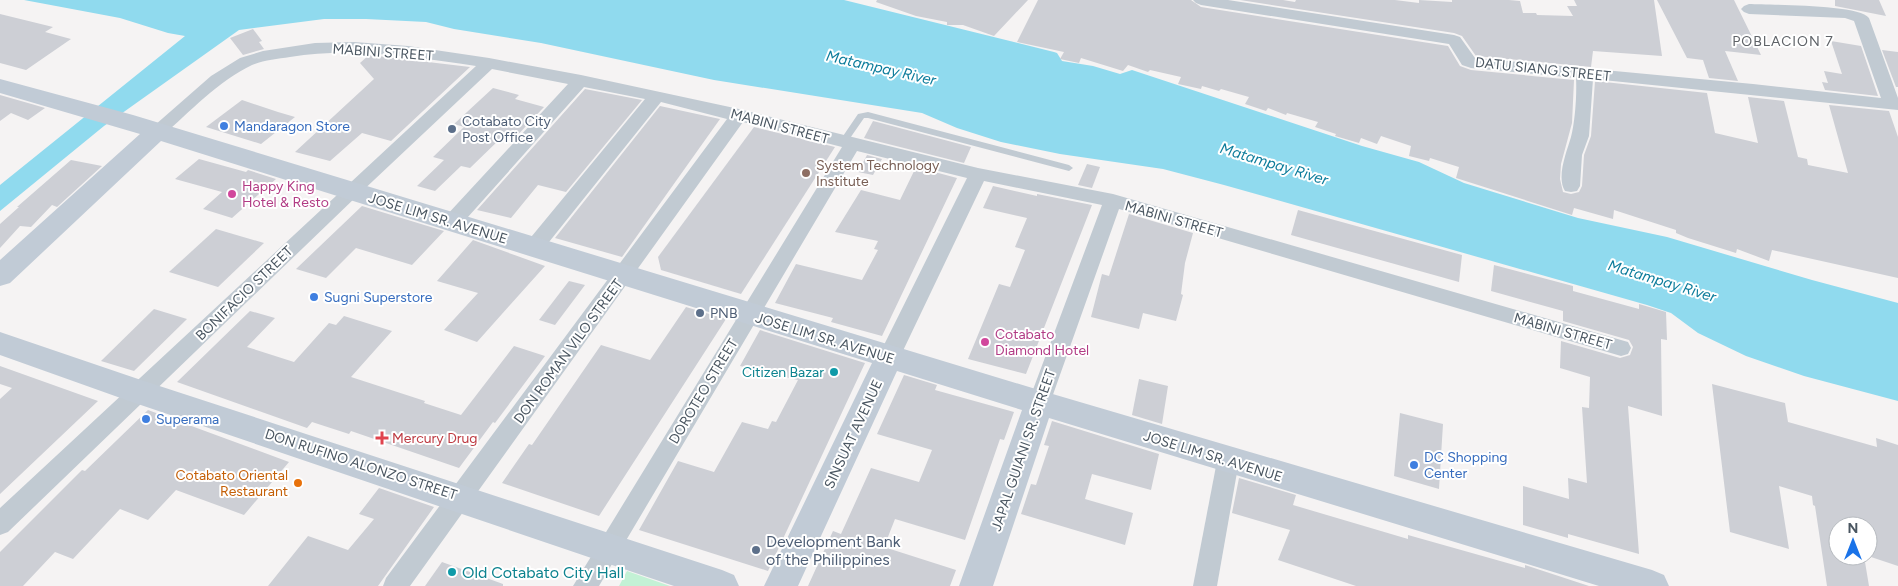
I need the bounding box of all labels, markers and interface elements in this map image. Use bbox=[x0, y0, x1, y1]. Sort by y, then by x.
district label: POBLACION 7 bbox=[1732, 33, 1834, 50]
street label: MABINI STREET bbox=[332, 40, 434, 65]
water label: Matampay River bbox=[824, 47, 938, 90]
street label: DATU SIANG STREET bbox=[1474, 54, 1612, 85]
street label: MABINI STREET bbox=[729, 105, 831, 148]
place label: Cotabato City Post Office bbox=[462, 113, 551, 146]
place label: Mandaragon Store bbox=[234, 118, 350, 135]
marker: Mandaragon Store bbox=[218, 120, 230, 132]
marker: Cotabato City Post Office bbox=[446, 123, 458, 135]
water label: Matampay River bbox=[1218, 139, 1331, 189]
place label: System Technology Institute bbox=[816, 157, 940, 190]
marker: System Technology Institute bbox=[800, 167, 812, 179]
place label: Happy King Hotel & Resto bbox=[242, 178, 329, 211]
marker: Happy King Hotel & Resto bbox=[226, 188, 238, 200]
street label: JOSE LIM SR. AVENUE bbox=[366, 189, 509, 248]
street label: MABINI STREET bbox=[1123, 197, 1225, 242]
street label: BONIFACIO STREET bbox=[192, 242, 297, 344]
water label: Matampay River bbox=[1606, 256, 1719, 306]
street label: DON ROMAN VILO STREET bbox=[510, 276, 627, 427]
place label: Sugni Superstore bbox=[324, 289, 433, 306]
marker: Sugni Superstore bbox=[308, 291, 320, 303]
place label: PNB bbox=[710, 305, 738, 322]
marker: PNB bbox=[694, 307, 706, 319]
street label: JOSE LIM SR. AVENUE bbox=[753, 309, 896, 368]
street label: MABINI STREET bbox=[1512, 309, 1614, 354]
place label: Cotabato Diamond Hotel bbox=[995, 326, 1089, 359]
street label: DOROTEO STREET bbox=[665, 335, 742, 447]
marker: Cotabato Diamond Hotel bbox=[979, 336, 991, 348]
place label: Citizen Bazar bbox=[742, 364, 824, 381]
marker: Citizen Bazar bbox=[828, 366, 840, 378]
street label: JAPAL GUIANI SR. STREET bbox=[988, 367, 1059, 533]
street label: SINSUAT AVENUE bbox=[821, 377, 886, 491]
place label: Superama bbox=[156, 411, 219, 428]
marker: Superama bbox=[140, 413, 152, 425]
street label: DON RUFINO ALONZO STREET bbox=[263, 425, 459, 504]
street label: JOSE LIM SR. AVENUE bbox=[1141, 427, 1284, 486]
place label: Mercury Drug bbox=[392, 430, 478, 447]
marker: Mercury Drug bbox=[376, 432, 388, 444]
place label: DC Shopping Center bbox=[1424, 449, 1508, 482]
marker: DC Shopping Center bbox=[1408, 459, 1420, 471]
place label: Cotabato Oriental Restaurant bbox=[175, 467, 288, 500]
marker: Cotabato Oriental Restaurant bbox=[292, 477, 304, 489]
north arrow bbox=[1828, 516, 1878, 566]
text: N bbox=[1848, 520, 1858, 537]
place label: Development Bank of the Philippines bbox=[766, 532, 901, 569]
marker: Development Bank of the Philippines bbox=[750, 544, 762, 556]
place label: Old Cotabato City Hall bbox=[462, 563, 624, 582]
marker: Old Cotabato City Hall bbox=[446, 566, 458, 578]

